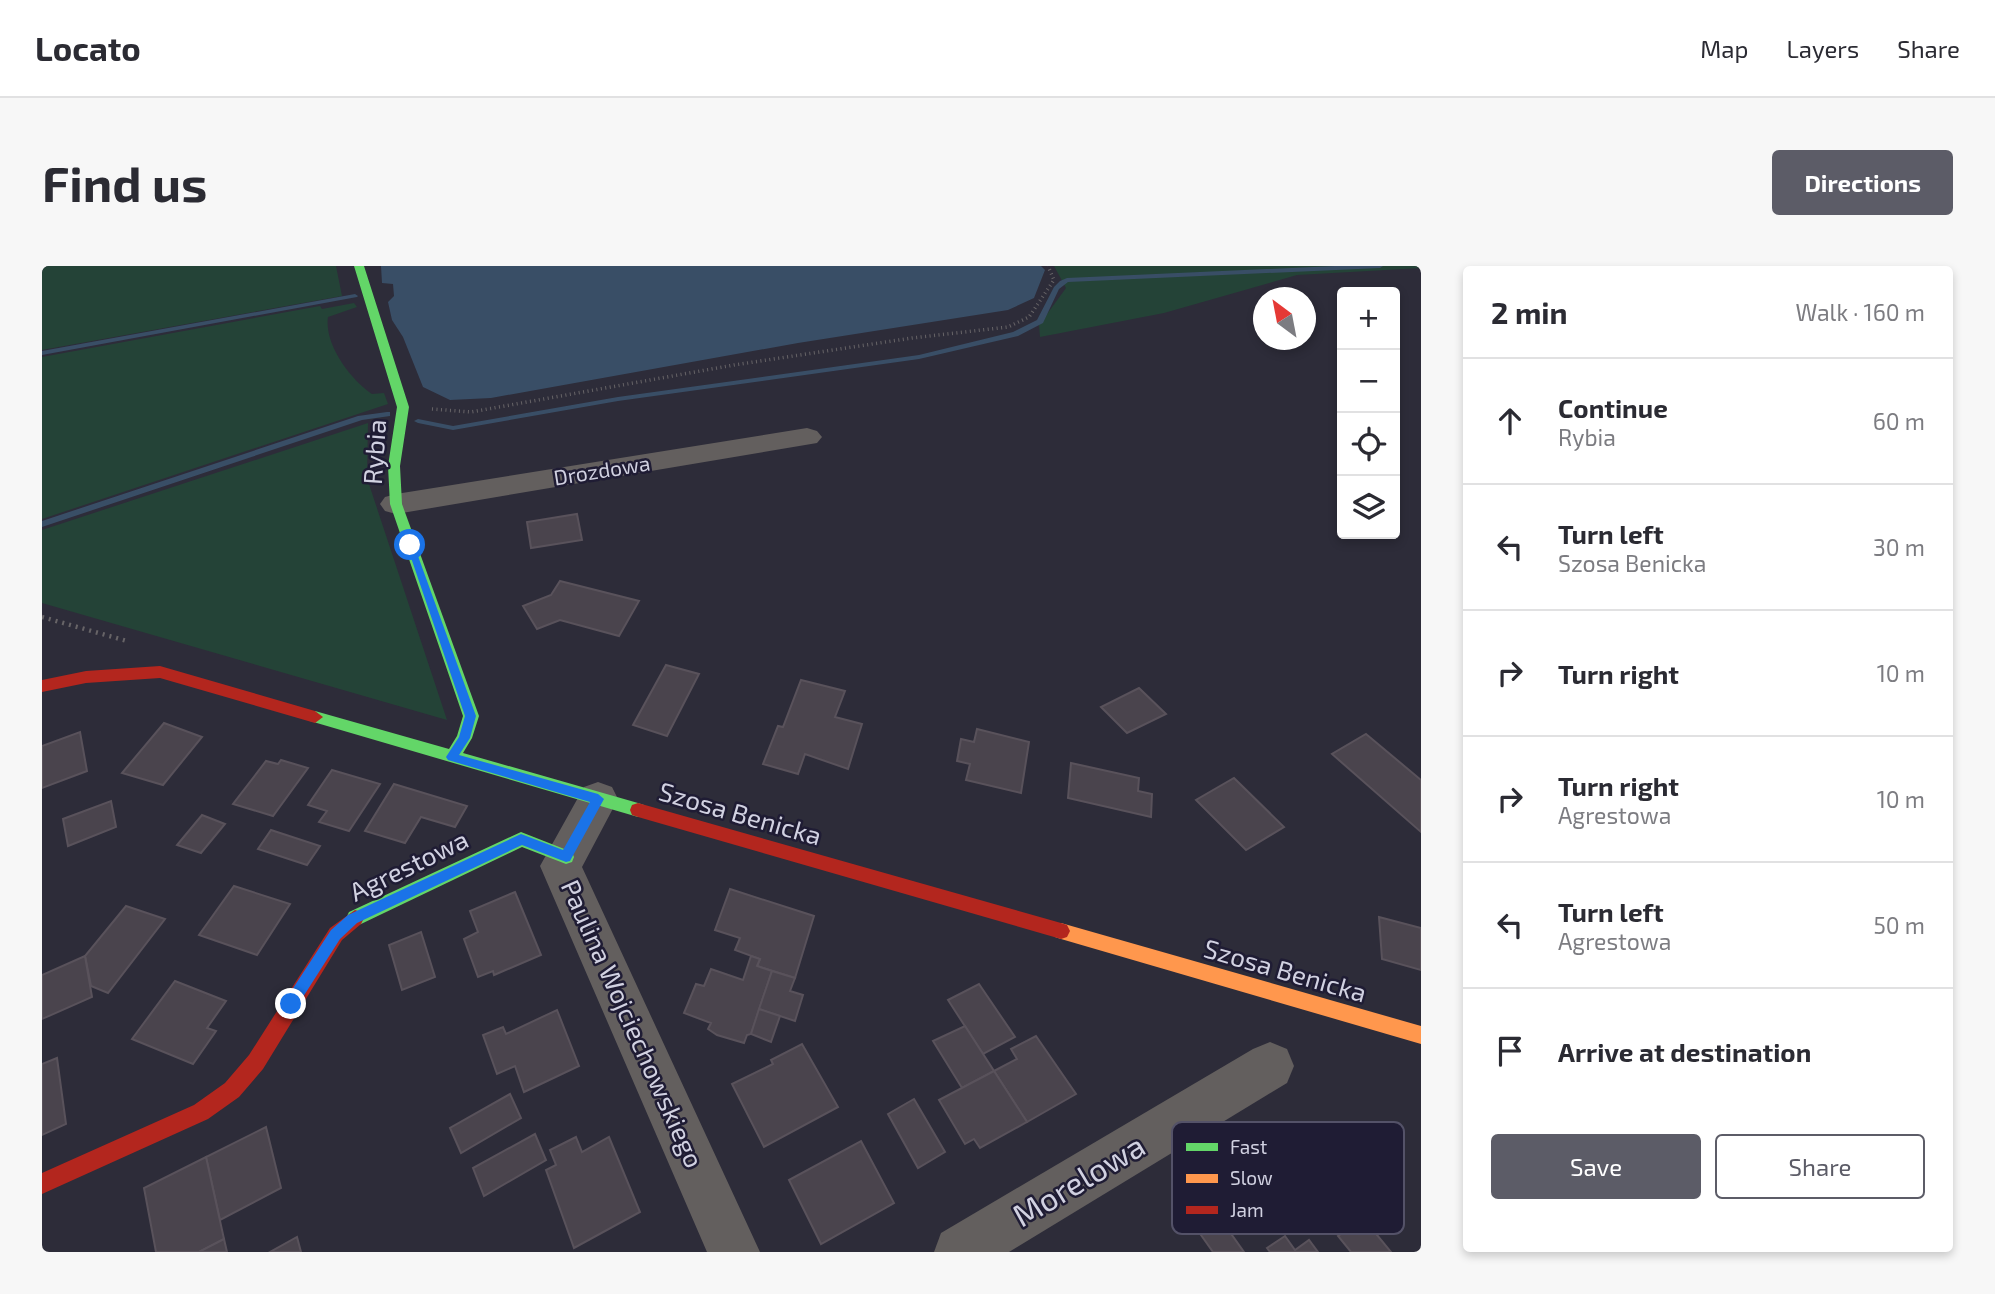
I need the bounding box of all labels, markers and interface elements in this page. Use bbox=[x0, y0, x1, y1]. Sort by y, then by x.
text: Locato bbox=[35, 28, 141, 68]
text: Map bbox=[1700, 34, 1748, 63]
text: Layers bbox=[1786, 34, 1859, 63]
text: Share bbox=[1897, 34, 1960, 63]
button: Directions bbox=[1772, 150, 1953, 215]
text: Find us bbox=[42, 153, 207, 212]
north arrow bbox=[1253, 287, 1316, 350]
map controls bbox=[1337, 287, 1400, 539]
button: + bbox=[1337, 287, 1400, 350]
text: 2 min bbox=[1491, 294, 1568, 330]
text: Walk · 160 m bbox=[1795, 298, 1925, 326]
button: − bbox=[1337, 350, 1400, 413]
text: Continue bbox=[1558, 392, 1668, 423]
icon: ahead bbox=[1491, 402, 1529, 440]
text: 60 m bbox=[1873, 407, 1925, 435]
button: locate bbox=[1337, 413, 1400, 476]
street label: Rybia bbox=[356, 418, 391, 486]
text: Rybia bbox=[1558, 423, 1616, 451]
street label: Drozdowa bbox=[552, 450, 652, 489]
button: layers bbox=[1337, 476, 1400, 539]
text: Turn left bbox=[1558, 518, 1664, 549]
icon: left bbox=[1491, 528, 1529, 566]
route start bbox=[394, 529, 425, 560]
text: 30 m bbox=[1873, 533, 1925, 561]
text: Szosa Benicka bbox=[1558, 549, 1706, 577]
icon: right bbox=[1491, 654, 1529, 692]
text: Turn right bbox=[1558, 658, 1679, 689]
text: 10 m bbox=[1877, 659, 1925, 687]
text: Turn right bbox=[1558, 770, 1679, 801]
street label: Szosa Benicka bbox=[656, 775, 825, 851]
icon: right bbox=[1491, 780, 1529, 818]
text: 10 m bbox=[1877, 785, 1925, 813]
text: Agrestowa bbox=[1558, 801, 1671, 829]
street label: Agrestowa bbox=[344, 823, 473, 907]
street label: Paulina Wojciechowskiego bbox=[556, 875, 711, 1172]
text: Turn left bbox=[1558, 896, 1664, 927]
icon: left bbox=[1491, 906, 1529, 944]
text: 50 m bbox=[1874, 911, 1925, 939]
text: Agrestowa bbox=[1558, 927, 1671, 955]
street label: Szosa Benicka bbox=[1201, 932, 1370, 1008]
route end bbox=[275, 988, 306, 1019]
icon: arrive bbox=[1491, 1032, 1529, 1070]
text: Arrive at destination bbox=[1558, 1036, 1811, 1067]
legend bbox=[1172, 1122, 1404, 1234]
street label: Morelowa bbox=[1005, 1125, 1151, 1233]
button: Save bbox=[1491, 1134, 1701, 1199]
button: Share bbox=[1715, 1134, 1925, 1199]
text: Fast bbox=[1230, 1135, 1267, 1158]
text: Slow bbox=[1230, 1166, 1273, 1189]
text: Jam bbox=[1230, 1198, 1264, 1221]

